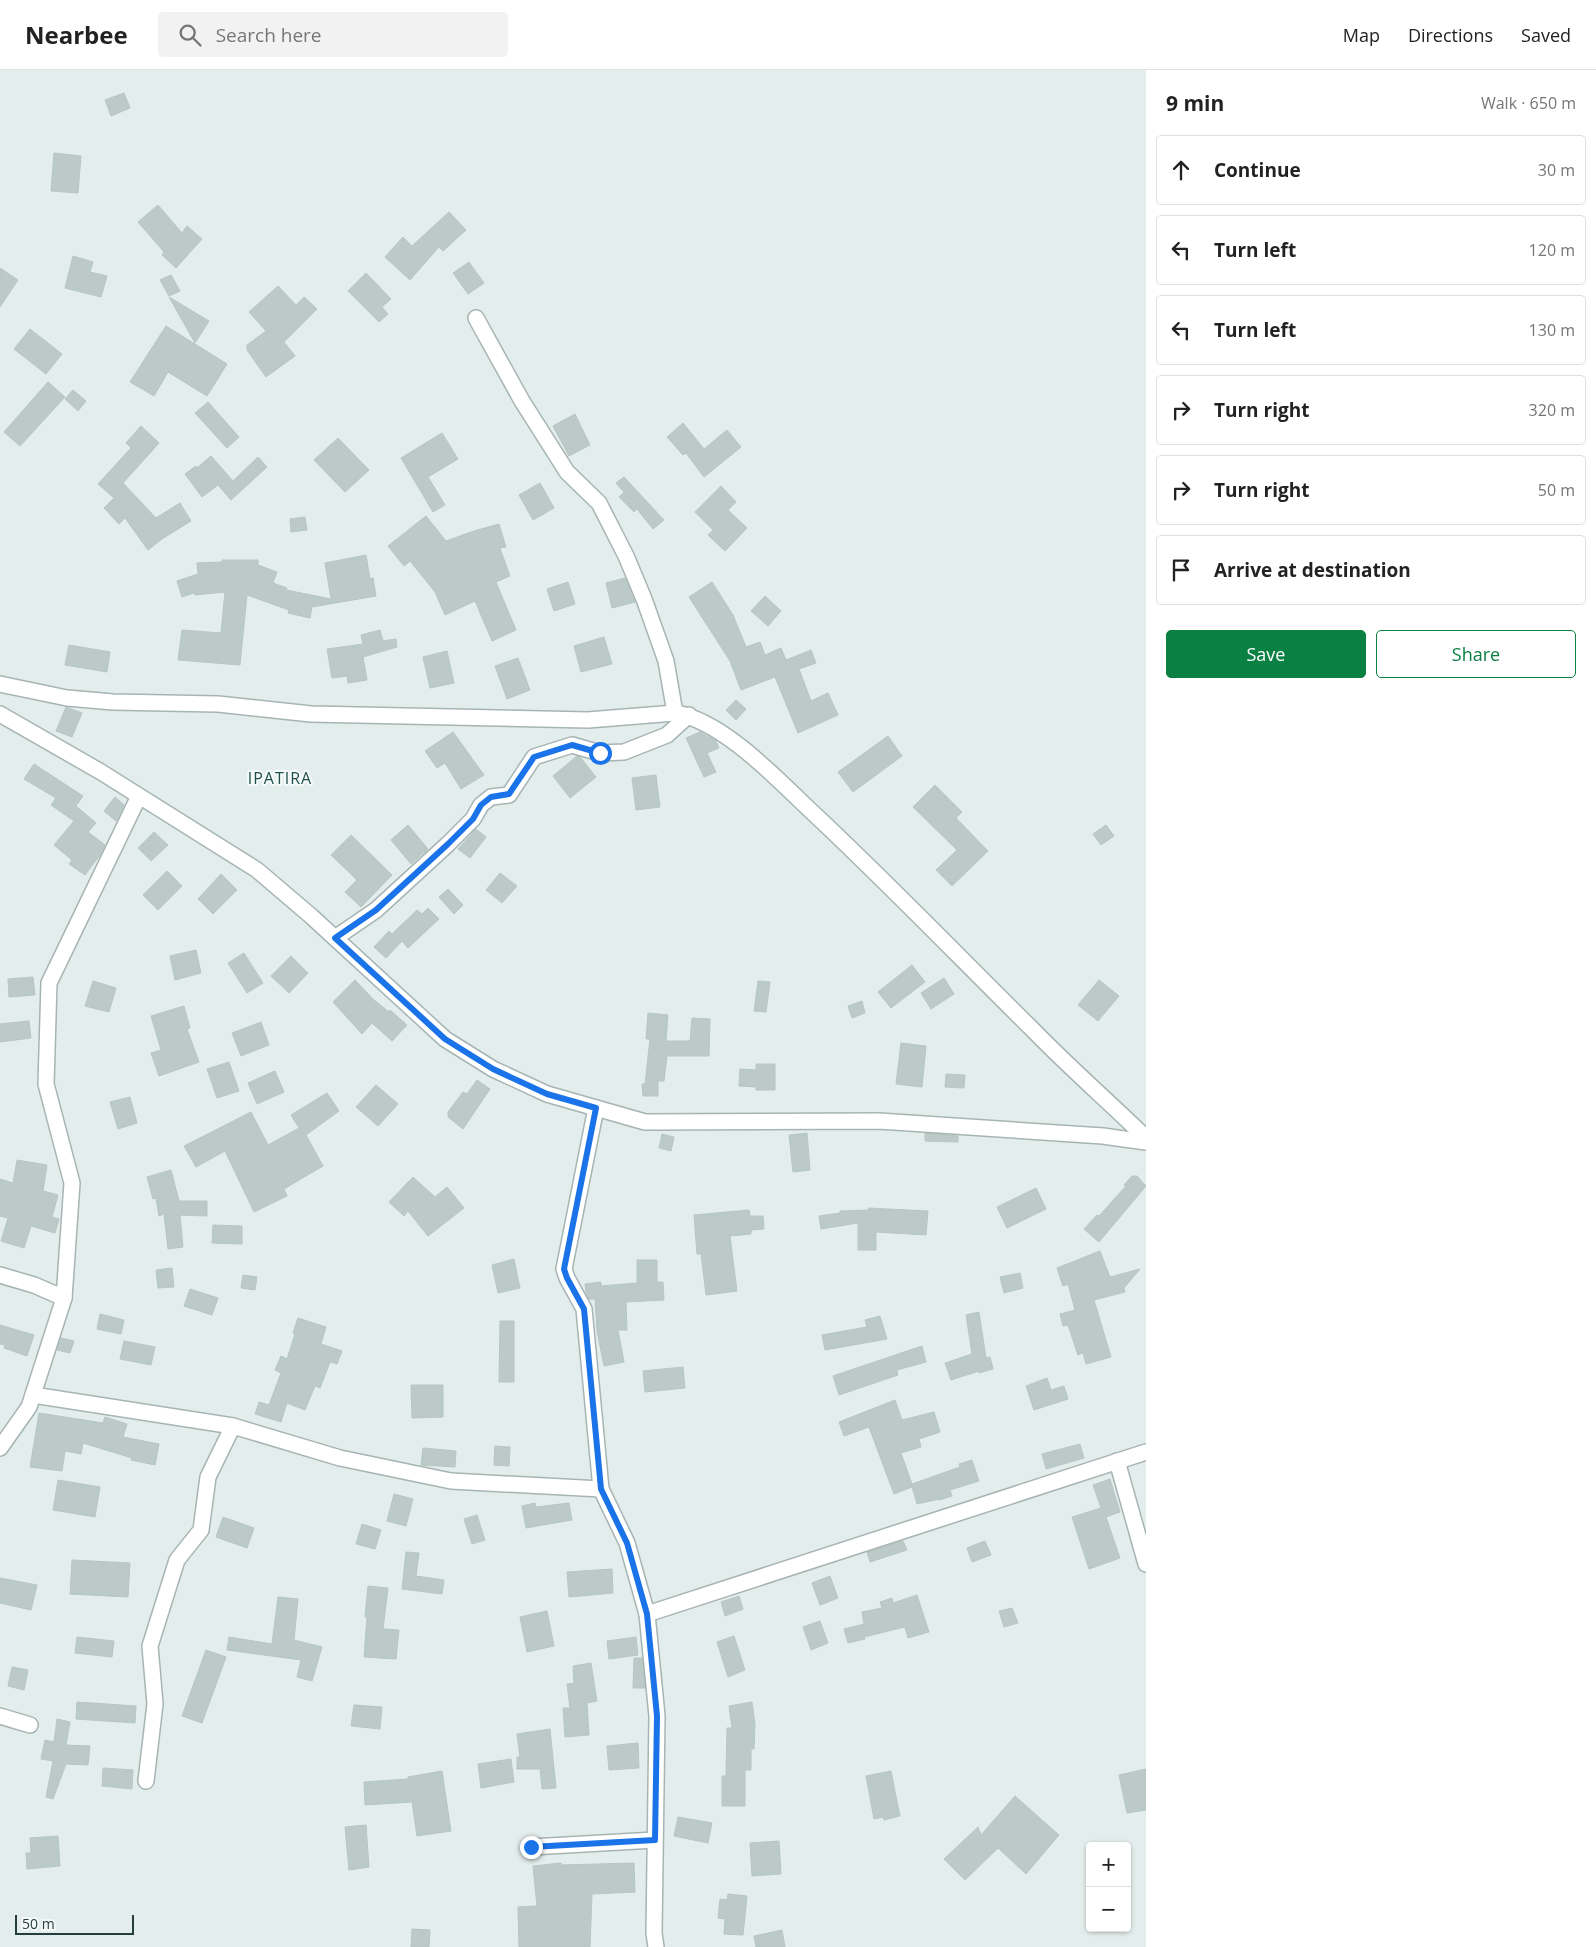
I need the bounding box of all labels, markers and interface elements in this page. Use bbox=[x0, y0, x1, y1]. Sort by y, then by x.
search box bbox=[158, 12, 508, 57]
text: Nearbee bbox=[25, 18, 128, 51]
icon: search bbox=[176, 21, 204, 49]
text: Search here bbox=[216, 22, 322, 48]
text: Map bbox=[1343, 23, 1380, 47]
text: Directions bbox=[1408, 23, 1493, 47]
text: Saved bbox=[1521, 23, 1571, 47]
text: 9 min bbox=[1166, 89, 1224, 117]
text: Walk · 650 m bbox=[1481, 92, 1576, 114]
icon: ahead bbox=[1167, 156, 1195, 184]
text: Continue bbox=[1214, 157, 1301, 183]
text: 30 m bbox=[1538, 159, 1575, 181]
icon: left bbox=[1167, 236, 1195, 264]
text: Turn left bbox=[1214, 237, 1296, 263]
text: 120 m bbox=[1529, 239, 1575, 261]
icon: left bbox=[1167, 316, 1195, 344]
text: Turn left bbox=[1214, 317, 1296, 343]
text: 130 m bbox=[1529, 319, 1575, 341]
icon: right bbox=[1167, 396, 1195, 424]
text: Turn right bbox=[1214, 397, 1309, 423]
text: 320 m bbox=[1529, 399, 1575, 421]
icon: right bbox=[1167, 476, 1195, 504]
text: Turn right bbox=[1214, 477, 1309, 503]
text: 50 m bbox=[1538, 479, 1575, 501]
icon: arrive bbox=[1167, 556, 1195, 584]
text: Arrive at destination bbox=[1214, 557, 1411, 583]
button: Save bbox=[1166, 630, 1366, 678]
button: Share bbox=[1376, 630, 1576, 678]
route start bbox=[589, 742, 612, 765]
district label: IPATIRA bbox=[248, 767, 312, 789]
route end bbox=[520, 1836, 543, 1859]
map controls bbox=[1086, 1842, 1131, 1932]
button: + bbox=[1086, 1842, 1131, 1887]
button: − bbox=[1086, 1887, 1131, 1932]
scale bar bbox=[15, 1912, 134, 1935]
text: 50 m bbox=[22, 1914, 55, 1933]

